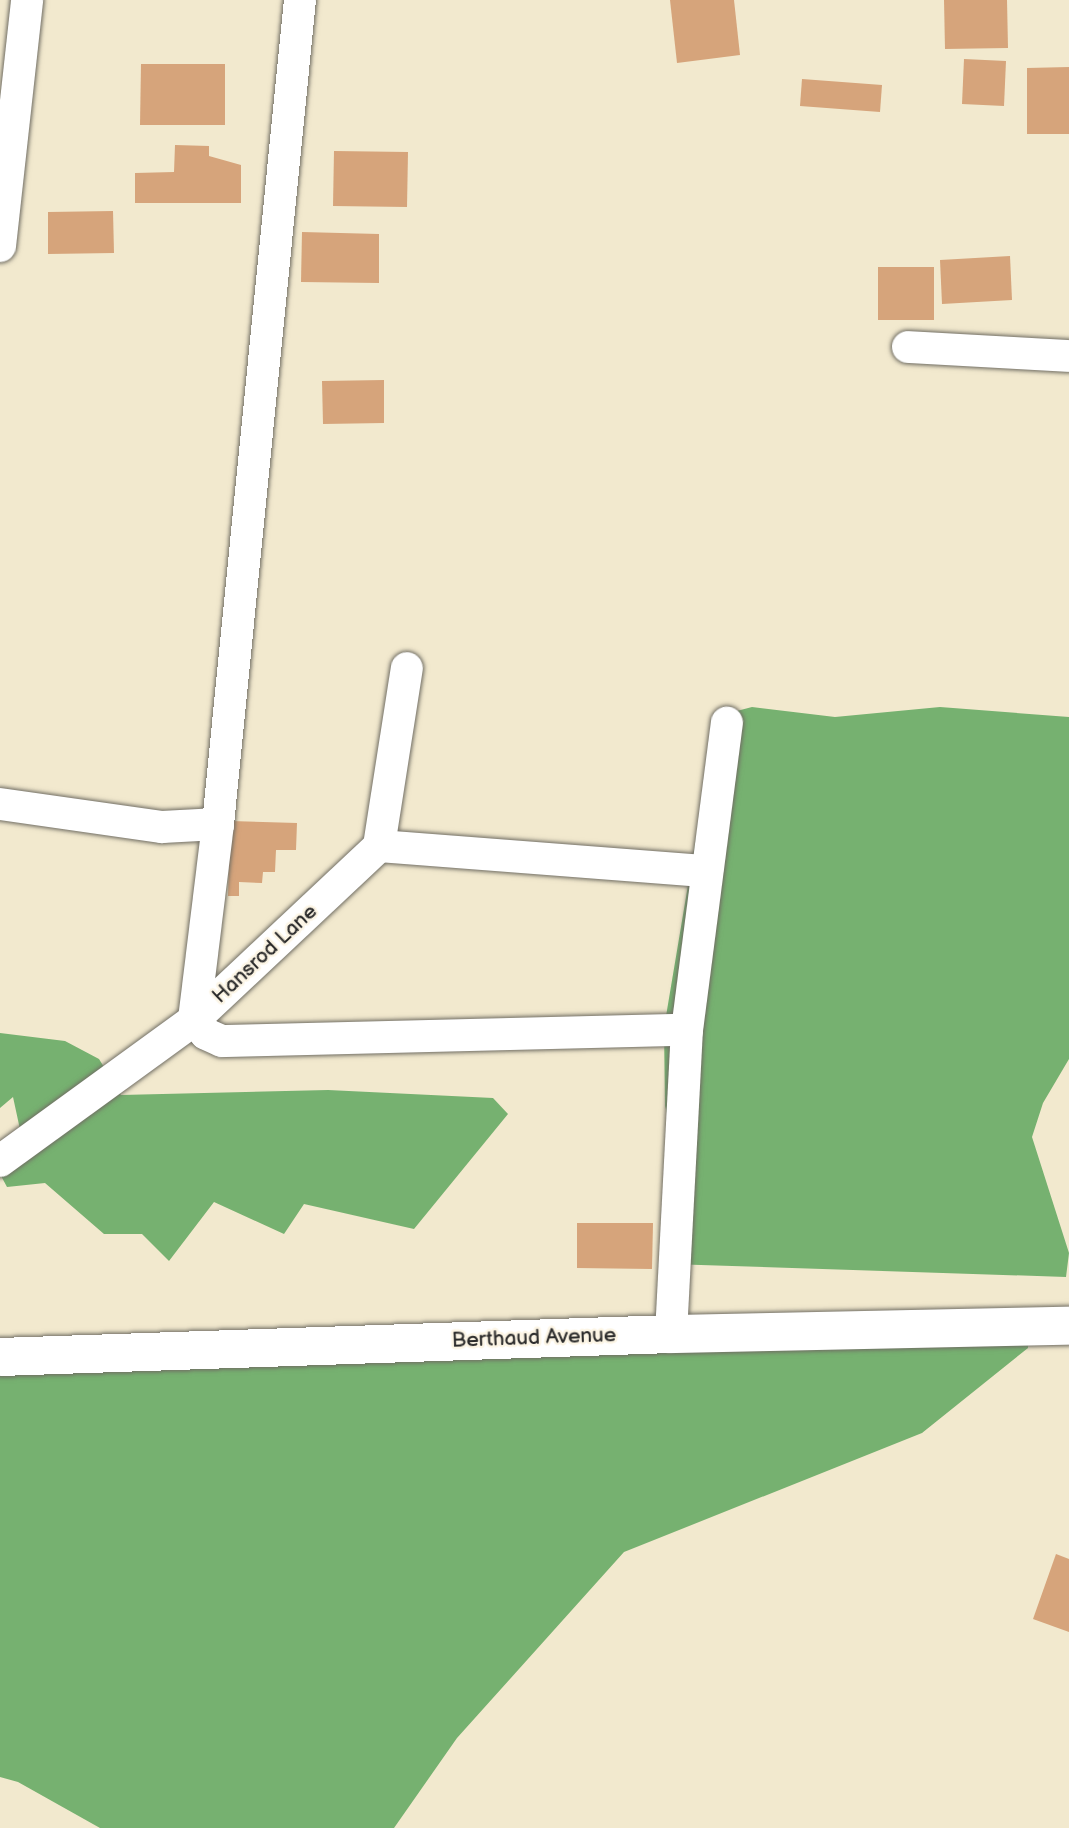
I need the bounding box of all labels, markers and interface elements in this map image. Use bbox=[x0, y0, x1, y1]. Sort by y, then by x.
street label: Hansrod Lane bbox=[207, 899, 323, 1009]
street label: Berthaud Avenue bbox=[451, 1323, 617, 1353]

